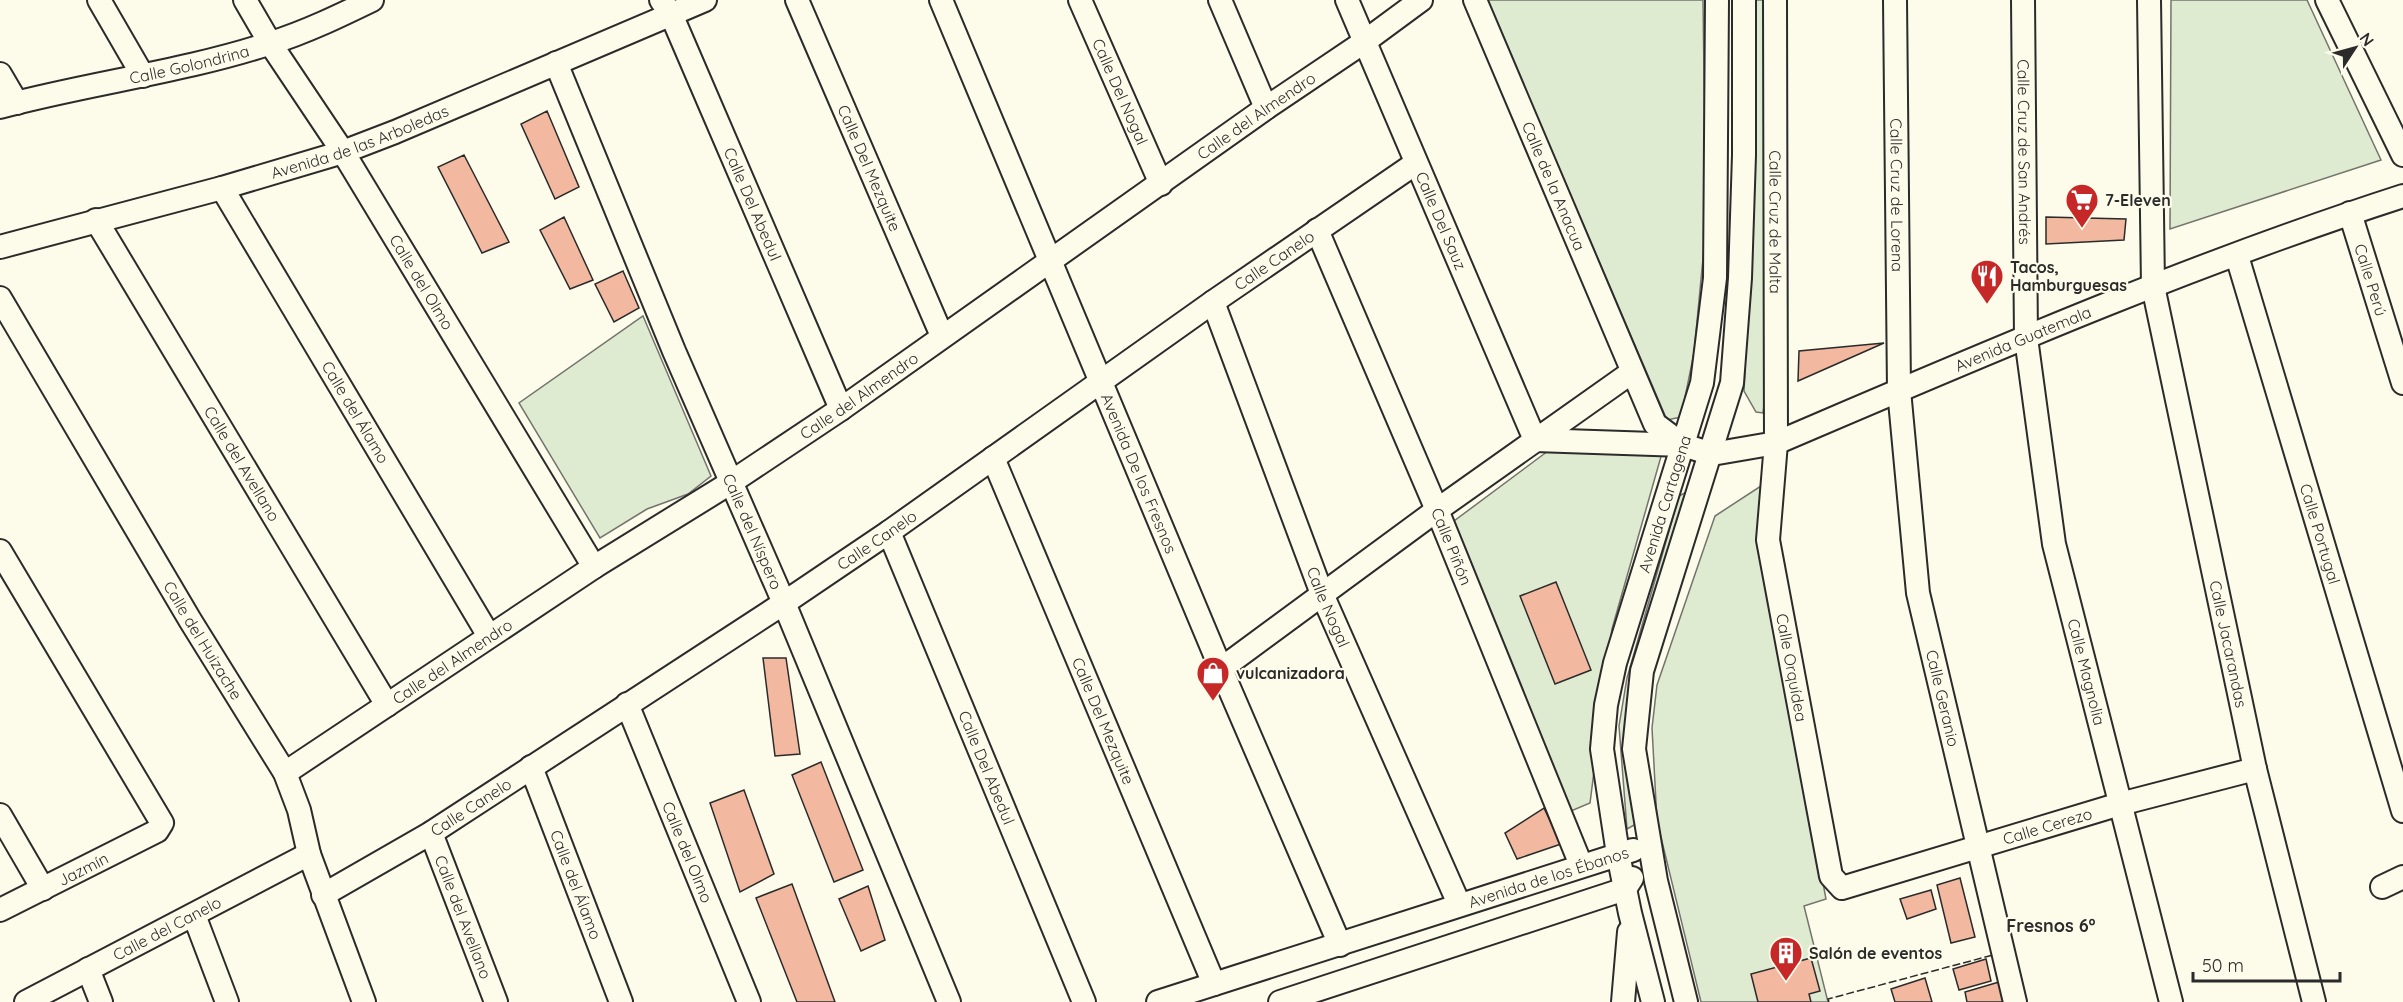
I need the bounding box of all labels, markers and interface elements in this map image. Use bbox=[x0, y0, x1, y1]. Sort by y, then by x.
north arrow bbox=[2325, 18, 2385, 78]
text: N bbox=[2356, 29, 2379, 50]
street label: Calle Del Nogal bbox=[1088, 35, 1152, 148]
street label: Calle Golondrina bbox=[128, 40, 251, 88]
street label: Calle Cruz de San Andrés bbox=[2014, 59, 2035, 245]
street label: Calle del Almendro bbox=[1193, 68, 1319, 164]
street label: Avenida de las Arboledas bbox=[268, 100, 452, 183]
street label: Calle Del Mezquite bbox=[833, 102, 906, 234]
street label: Calle de la Anacua bbox=[1518, 118, 1590, 253]
street label: Calle Cruz de Lorena bbox=[1886, 118, 1908, 272]
street label: Calle Del Abedul bbox=[720, 144, 786, 264]
street label: Calle Cruz de Malta bbox=[1765, 150, 1786, 294]
street label: Calle Del Sauz bbox=[1411, 169, 1471, 273]
supermarket icon: 7-Eleven bbox=[2064, 182, 2100, 229]
place label: 7-Eleven bbox=[2105, 190, 2171, 210]
street label: Calle Canelo bbox=[1230, 226, 1318, 295]
street label: Calle del Olmo bbox=[385, 231, 458, 333]
street label: Calle Perú bbox=[2350, 241, 2391, 318]
place label: Tacos, Hamburguesas bbox=[2010, 257, 2127, 295]
restaurant icon: Tacos, Hamburguesas bbox=[1969, 258, 2005, 305]
street label: Avenida Guatemala bbox=[1952, 302, 2094, 376]
street label: Calle del Almendro bbox=[796, 348, 922, 444]
street label: Calle del Álamo bbox=[317, 357, 394, 467]
street label: Avenida De los Fresnos bbox=[1097, 390, 1181, 556]
street label: Calle del Avellano bbox=[200, 402, 284, 525]
street label: Avenida Cartagena bbox=[1634, 433, 1695, 575]
street label: Calle del Níspero bbox=[719, 470, 787, 592]
street label: Calle Portugal bbox=[2296, 481, 2345, 586]
street label: Calle Piñón bbox=[1427, 505, 1476, 588]
street label: Calle Canelo bbox=[833, 506, 921, 574]
street label: Calle Nogal bbox=[1303, 564, 1354, 650]
street label: Calle del Huizache bbox=[159, 577, 247, 703]
street label: Calle Jacarandas bbox=[2205, 579, 2252, 709]
street label: Calle Orquídea bbox=[1772, 612, 1812, 723]
street label: Calle del Almendro bbox=[389, 614, 516, 709]
street label: Calle Magnolia bbox=[2063, 616, 2110, 727]
street label: Calle Geranio bbox=[1922, 648, 1964, 749]
street label: Calle Del Mezquite bbox=[1068, 654, 1139, 787]
shop icon: vulcanizadora bbox=[1195, 655, 1231, 702]
place label: vulcanizadora bbox=[1236, 663, 1345, 683]
street label: Calle Del Abedul bbox=[954, 708, 1019, 827]
street label: Calle Canelo bbox=[427, 773, 515, 841]
street label: Calle del Olmo bbox=[658, 798, 717, 906]
street label: Calle Cerezo bbox=[2000, 803, 2094, 849]
street label: Calle del Álamo bbox=[546, 827, 606, 942]
street label: Avenida de los Ébanos bbox=[1466, 842, 1631, 912]
street label: Jazmín bbox=[55, 848, 111, 890]
street label: Calle del Avellano bbox=[430, 852, 496, 982]
street label: Calle del Canelo bbox=[109, 892, 224, 965]
district label: Fresnos 6° bbox=[2006, 914, 2096, 937]
building icon: Salón de eventos bbox=[1768, 935, 1804, 982]
place label: Salón de eventos bbox=[1809, 943, 1943, 963]
scale bar bbox=[2193, 945, 2340, 983]
text: 50 m bbox=[2202, 954, 2244, 977]

